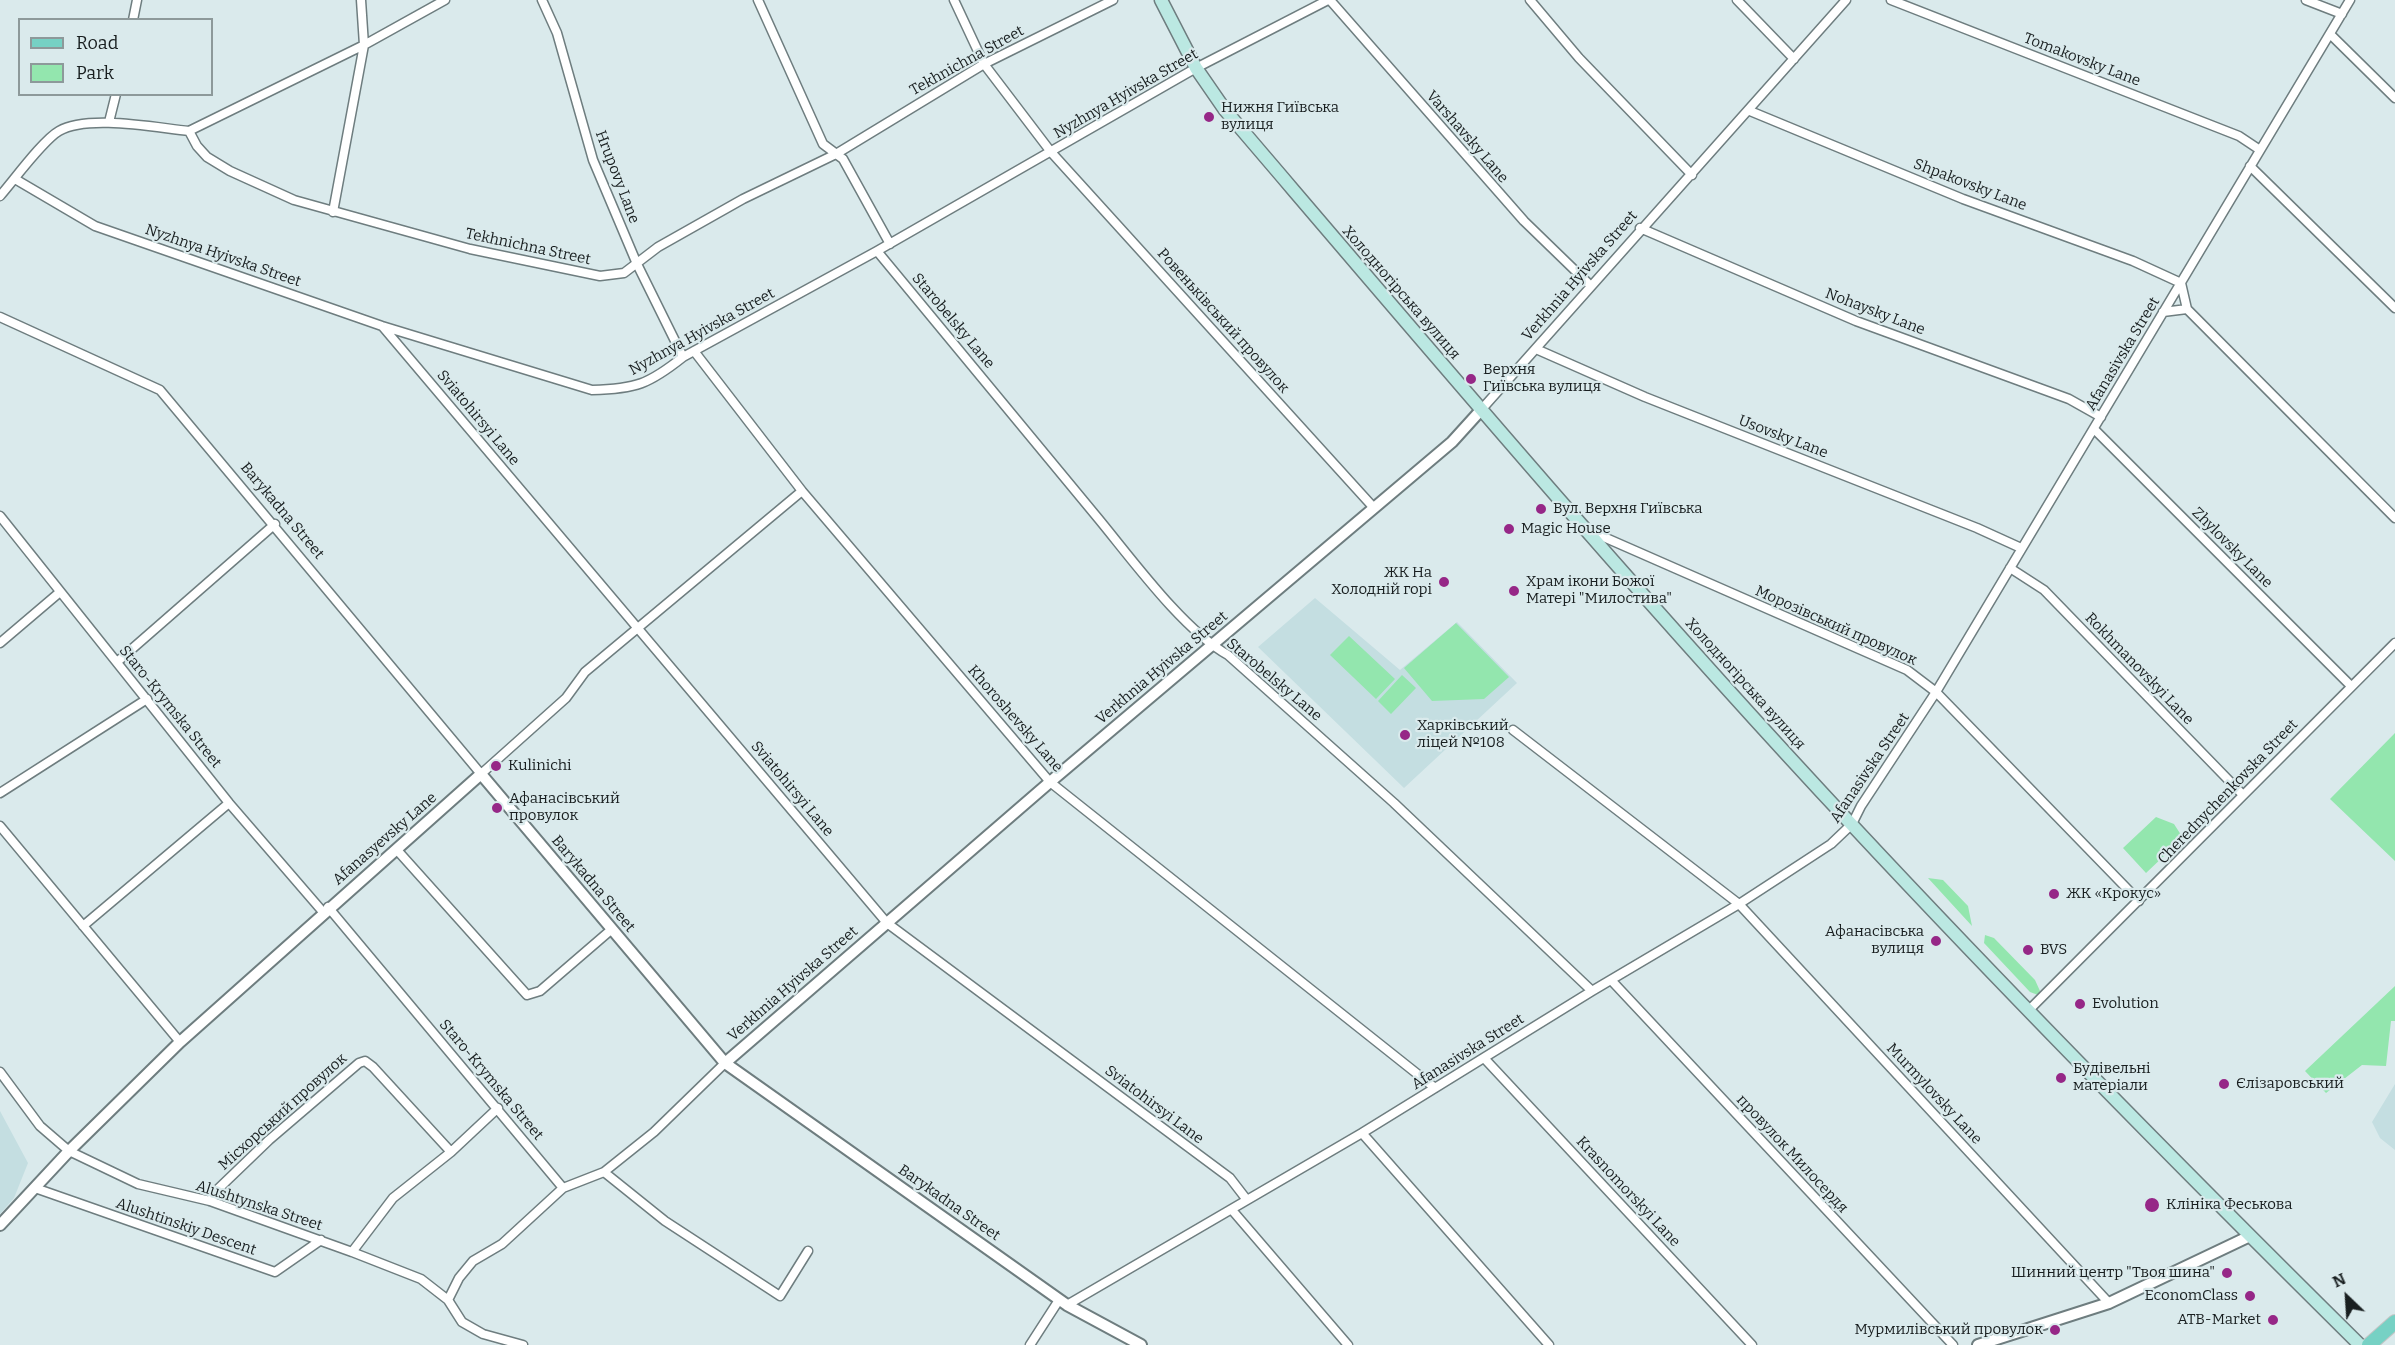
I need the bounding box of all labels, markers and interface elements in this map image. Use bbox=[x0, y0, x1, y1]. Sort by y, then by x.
legend bbox=[18, 18, 213, 96]
street label: Tekhnichna Street bbox=[907, 22, 1027, 100]
street label: Tomakovsky Lane bbox=[2021, 29, 2143, 91]
text: Road bbox=[76, 32, 118, 54]
street label: Nyzhnya Hyivska Street bbox=[1051, 45, 1201, 143]
text: Park bbox=[76, 62, 114, 84]
street label: Varshavsky Lane bbox=[1422, 87, 1512, 187]
place label: Нижня Гиївська вулиця bbox=[1221, 99, 1339, 134]
marker: Нижня Гиївська вулиця bbox=[1202, 110, 1216, 124]
street label: Hrupovy Lane bbox=[591, 128, 643, 226]
street label: Shpakovsky Lane bbox=[1911, 155, 2029, 215]
street label: Verkhnia Hyivska Street bbox=[1519, 207, 1641, 345]
street label: Nyzhnya Hyivska Street bbox=[143, 221, 303, 291]
street label: Холодногірська вулиця bbox=[1338, 223, 1464, 363]
street label: Tekhnichna Street bbox=[464, 225, 592, 269]
street label: Ровеньківський провулок bbox=[1153, 245, 1293, 397]
street label: Starobelsky Lane bbox=[908, 270, 998, 372]
street label: Nyzhnya Hyivska Street bbox=[626, 285, 778, 379]
street label: Nohaysky Lane bbox=[1823, 285, 1927, 339]
street label: Afanasivska Street bbox=[2082, 294, 2164, 414]
place label: Верхня Гиївська вулиця bbox=[1483, 361, 1601, 396]
street label: Sviatohirsyi Lane bbox=[433, 367, 523, 469]
marker: Верхня Гиївська вулиця bbox=[1464, 372, 1478, 386]
street label: Usovsky Lane bbox=[1736, 412, 1830, 462]
street label: Barykadna Street bbox=[236, 459, 328, 563]
place label: Вул. Верхня Гиївська bbox=[1553, 500, 1702, 518]
marker: Вул. Верхня Гиївська bbox=[1534, 502, 1548, 516]
street label: Zhylovsky Lane bbox=[2188, 504, 2276, 592]
place label: Magic House bbox=[1521, 520, 1611, 538]
marker: Magic House bbox=[1502, 522, 1516, 536]
place label: ЖК На Холодній горі bbox=[1331, 564, 1432, 599]
place label: Храм ікони Божої Матері "Милостива" bbox=[1526, 573, 1672, 608]
marker: ЖК На Холодній горі bbox=[1437, 575, 1451, 589]
street label: Морозівський провулок bbox=[1752, 582, 1920, 670]
marker: Храм ікони Божої Матері "Милостива" bbox=[1507, 584, 1521, 598]
street label: Verkhnia Hyivska Street bbox=[1093, 608, 1231, 728]
street label: Rokhmanovskyi Lane bbox=[2081, 609, 2197, 729]
street label: Холодногірська вулиця bbox=[1681, 615, 1809, 753]
street label: Starobelsky Lane bbox=[1223, 635, 1325, 725]
street label: Staro-Krymska Street bbox=[115, 642, 225, 772]
street label: Khoroshevsky Lane bbox=[964, 662, 1066, 776]
street label: Afanasivska Street bbox=[1826, 709, 1914, 827]
street label: Cherednychenkovska Street bbox=[2154, 716, 2302, 868]
place label: Харківський ліцей №108 bbox=[1417, 717, 1509, 752]
marker: Харківський ліцей №108 bbox=[1398, 728, 1412, 742]
street label: Sviatohirsyi Lane bbox=[747, 738, 837, 840]
place label: Kulinichi bbox=[508, 757, 571, 775]
marker: Kulinichi bbox=[489, 759, 503, 773]
street label: Afanasyevsky Lane bbox=[329, 789, 441, 889]
place label: Афанасівський провулок bbox=[509, 790, 620, 825]
marker: Афанасівський провулок bbox=[490, 801, 504, 815]
street label: Barykadna Street bbox=[547, 832, 639, 936]
place label: ЖК «Крокус» bbox=[2066, 885, 2161, 903]
marker: ЖК «Крокус» bbox=[2047, 887, 2061, 901]
street label: Verkhnia Hyivska Street bbox=[724, 923, 862, 1045]
place label: Афанасівська вулиця bbox=[1825, 923, 1924, 958]
marker: Афанасівська вулиця bbox=[1929, 934, 1943, 948]
place label: BVS bbox=[2040, 941, 2067, 959]
marker: BVS bbox=[2021, 943, 2035, 957]
place label: Evolution bbox=[2092, 995, 2159, 1013]
marker: Evolution bbox=[2073, 997, 2087, 1011]
street label: Afanasivska Street bbox=[1408, 1010, 1528, 1094]
street label: Staro-Krymska Street bbox=[435, 1016, 547, 1144]
street label: Murmylovsky Lane bbox=[1883, 1040, 1985, 1148]
street label: Місхорський провулок bbox=[215, 1050, 351, 1174]
place label: Будівельні матеріали bbox=[2073, 1060, 2151, 1095]
street label: Sviatohirsyi Lane bbox=[1101, 1062, 1207, 1148]
marker: Будівельні матеріали bbox=[2054, 1071, 2068, 1085]
place label: Єлізаровський bbox=[2236, 1075, 2344, 1093]
marker: Єлізаровський bbox=[2217, 1077, 2231, 1091]
street label: провулок Милосердя bbox=[1733, 1091, 1851, 1217]
street label: Krasnomorskyi Lane bbox=[1572, 1133, 1684, 1251]
street label: Barykadna Street bbox=[895, 1161, 1003, 1245]
street label: Alushtynska Street bbox=[193, 1177, 325, 1235]
street label: Alushtinskiy Descent bbox=[114, 1195, 258, 1259]
marker: Клініка Феськова bbox=[2143, 1196, 2161, 1214]
place label: Клініка Феськова bbox=[2166, 1196, 2293, 1214]
place label: Шинний центр "Твоя шина" bbox=[2011, 1264, 2215, 1282]
marker: Шинний центр "Твоя шина" bbox=[2220, 1266, 2234, 1280]
north arrow bbox=[2317, 1267, 2377, 1327]
text: N bbox=[2330, 1269, 2349, 1291]
place label: EconomClass bbox=[2145, 1287, 2238, 1305]
marker: EconomClass bbox=[2243, 1289, 2257, 1303]
place label: ATB-Market bbox=[2177, 1311, 2261, 1329]
marker: ATB-Market bbox=[2266, 1313, 2280, 1327]
place label: Мурмилівський провулок bbox=[1855, 1321, 2043, 1339]
marker: Мурмилівський провулок bbox=[2048, 1323, 2062, 1337]

